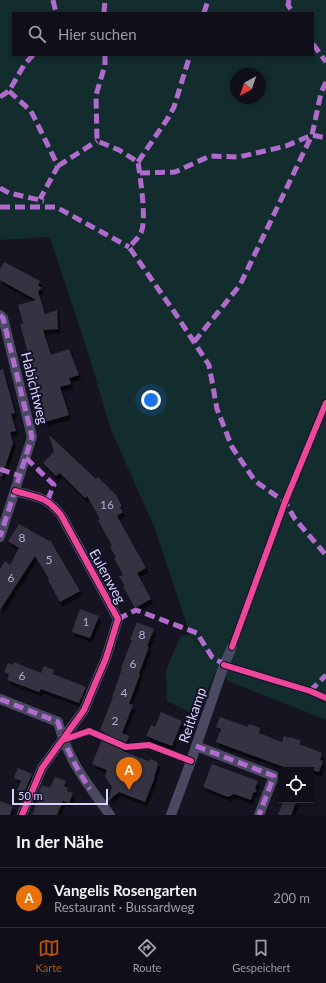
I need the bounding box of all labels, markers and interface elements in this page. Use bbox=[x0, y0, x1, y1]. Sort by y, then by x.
search box bbox=[12, 12, 314, 56]
icon: search bbox=[26, 23, 48, 45]
text: Hier suchen bbox=[58, 25, 137, 43]
north arrow bbox=[230, 68, 266, 104]
street label: Habichtweg bbox=[18, 350, 52, 426]
your location bbox=[141, 390, 161, 410]
house number: 16 bbox=[100, 497, 114, 512]
house number: 8 bbox=[19, 530, 26, 545]
street label: Eulenweg bbox=[86, 546, 130, 606]
house number: 5 bbox=[46, 552, 53, 567]
house number: 6 bbox=[8, 570, 15, 585]
house number: 1 bbox=[83, 614, 90, 629]
house number: 8 bbox=[139, 627, 146, 642]
house number: 6 bbox=[130, 656, 137, 671]
house number: 6 bbox=[19, 668, 26, 683]
house number: 4 bbox=[121, 685, 128, 700]
street label: Reitkamp bbox=[175, 685, 209, 745]
house number: 2 bbox=[112, 713, 119, 728]
pin: A bbox=[116, 757, 142, 790]
map controls bbox=[278, 767, 314, 803]
button: locate bbox=[278, 767, 314, 803]
scale bar bbox=[12, 787, 108, 806]
text: 50 m bbox=[18, 789, 43, 802]
text: In der Nähe bbox=[16, 831, 104, 852]
text: Vangelis Rosengarten bbox=[54, 881, 197, 899]
text: A bbox=[24, 890, 34, 906]
text: 200 m bbox=[273, 890, 310, 906]
text: Restaurant · Bussardweg bbox=[54, 899, 194, 915]
tab: Karte bbox=[35, 937, 62, 974]
tab: Route bbox=[133, 937, 161, 974]
tab: Gespeichert bbox=[232, 937, 291, 974]

